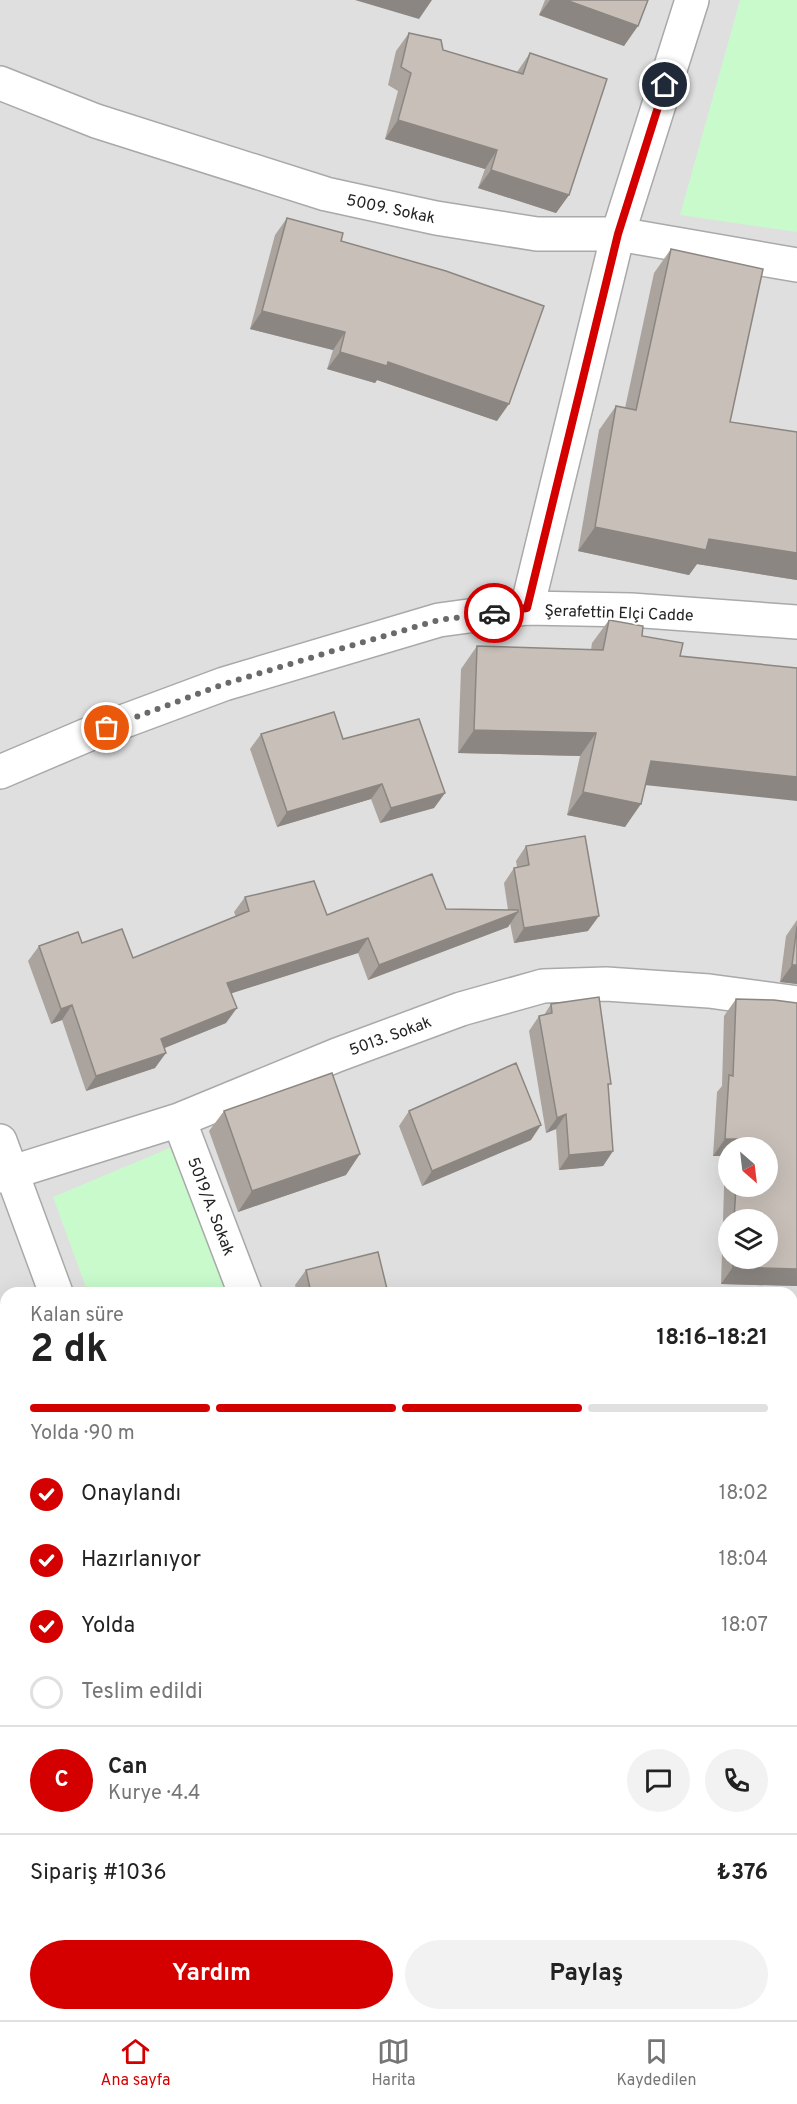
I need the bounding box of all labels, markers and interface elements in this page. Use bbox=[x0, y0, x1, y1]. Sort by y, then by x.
pin bbox=[639, 59, 690, 110]
icon: home bbox=[648, 68, 681, 101]
street label: 5009. Sokak bbox=[344, 191, 437, 229]
courier bbox=[464, 583, 524, 643]
icon: car bbox=[478, 597, 511, 630]
street label: Şerafettin Elçi Cadde bbox=[544, 601, 694, 627]
pin bbox=[81, 702, 132, 753]
icon: bag bbox=[90, 711, 123, 744]
street label: 5013. Sokak bbox=[347, 1013, 435, 1061]
north arrow bbox=[718, 1137, 778, 1197]
map controls bbox=[718, 1137, 778, 1269]
street label: 5019/A. Sokak bbox=[182, 1155, 238, 1259]
button: layers bbox=[718, 1209, 778, 1269]
text: Kalan süre bbox=[30, 1303, 124, 1329]
text: 18:16–18:21 bbox=[656, 1325, 768, 1352]
text: 2 dk bbox=[30, 1327, 108, 1376]
text: Yolda · 90 m bbox=[30, 1421, 135, 1447]
icon: check bbox=[30, 1478, 63, 1511]
text: Onaylandı bbox=[81, 1481, 181, 1508]
text: 18:02 bbox=[719, 1481, 768, 1507]
icon: check bbox=[30, 1544, 63, 1577]
text: Hazırlanıyor bbox=[81, 1547, 201, 1574]
text: 18:04 bbox=[719, 1547, 768, 1573]
icon: check bbox=[30, 1610, 63, 1643]
text: Yolda bbox=[81, 1613, 135, 1640]
text: 18:07 bbox=[721, 1613, 768, 1639]
text: Teslim edildi bbox=[81, 1679, 203, 1706]
button: chat bbox=[627, 1749, 690, 1812]
button: phone bbox=[705, 1749, 768, 1812]
text: Can bbox=[108, 1754, 147, 1781]
text: C bbox=[54, 1767, 69, 1794]
text: Kurye · 4.4 bbox=[108, 1781, 200, 1807]
text: Sipariş #1036 bbox=[30, 1860, 167, 1887]
text: ₺376 bbox=[716, 1860, 768, 1887]
button: Yardım bbox=[30, 1940, 393, 2009]
button: Paylaş bbox=[405, 1940, 768, 2009]
tab: Ana sayfa bbox=[101, 2035, 171, 2091]
tab: Harita bbox=[372, 2035, 415, 2091]
tab: Kaydedilen bbox=[616, 2035, 696, 2091]

